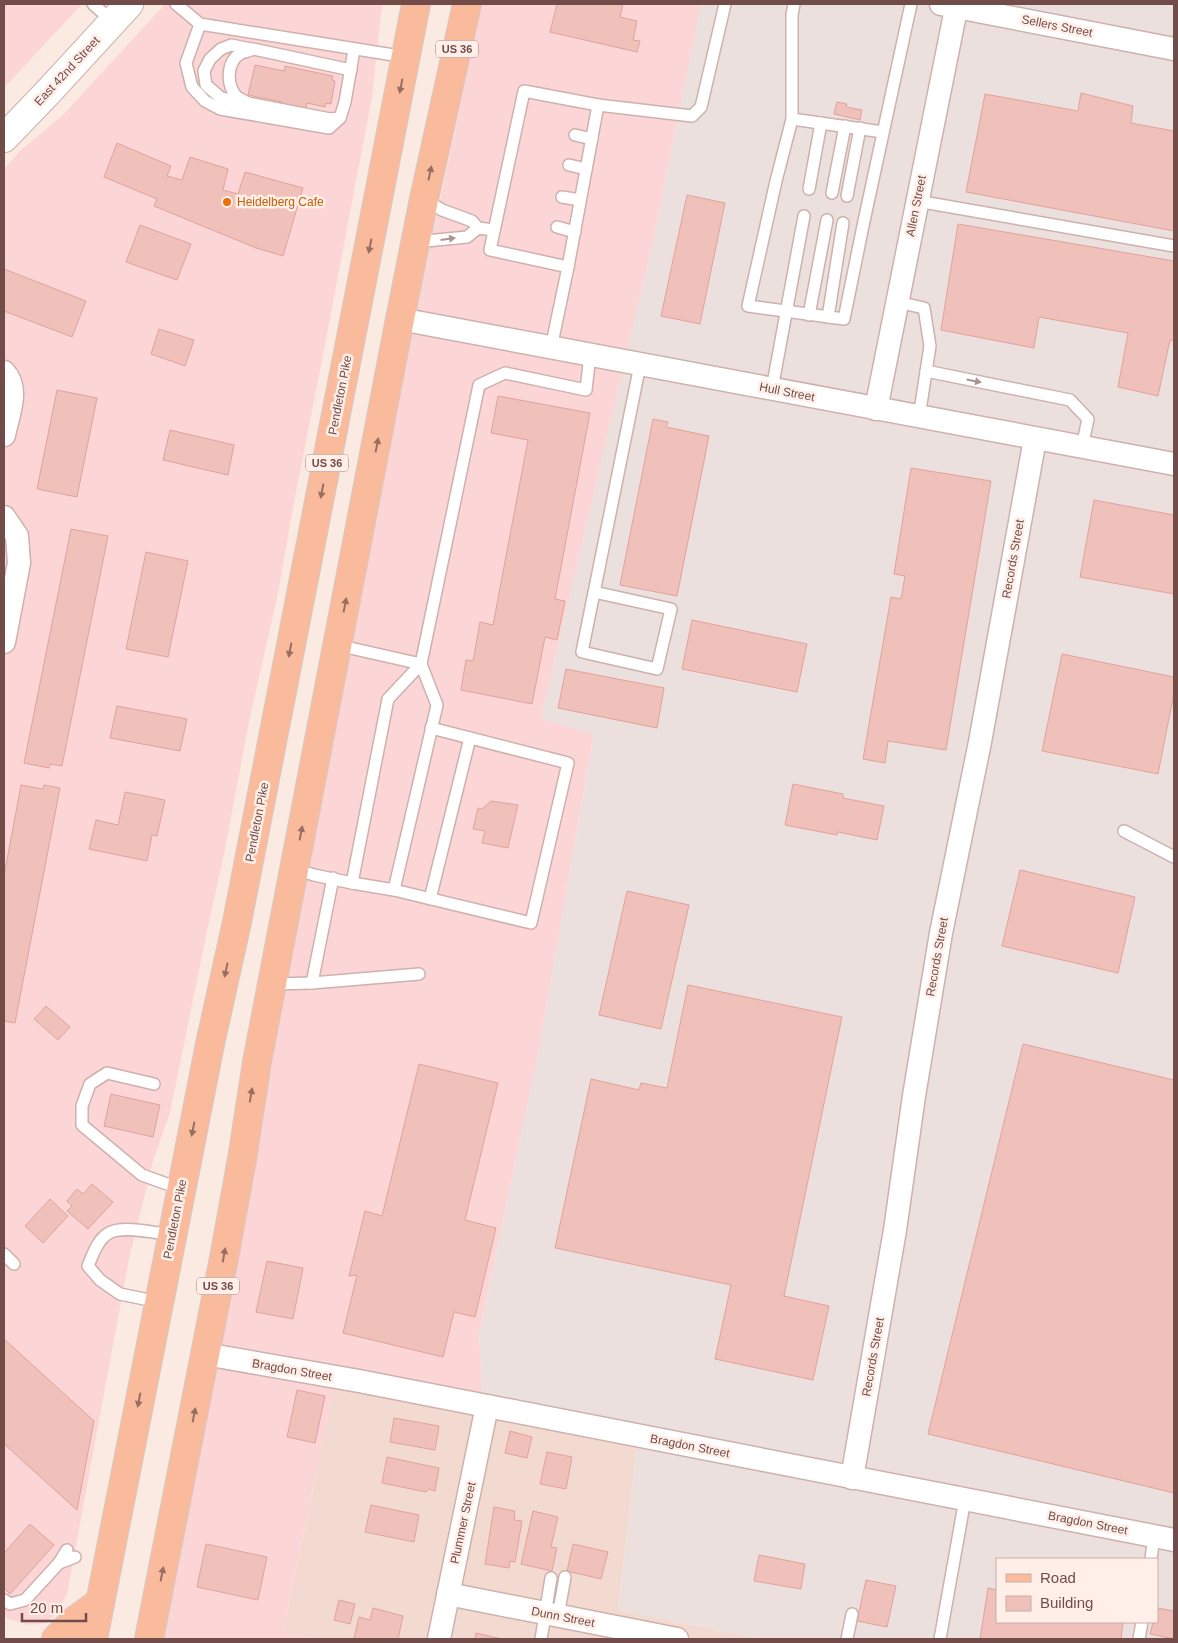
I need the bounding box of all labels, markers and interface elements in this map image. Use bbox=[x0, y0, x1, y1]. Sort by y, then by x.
street label: Sellers Street bbox=[1020, 12, 1094, 40]
street label: East 42nd Street bbox=[31, 33, 103, 108]
road number: US 36 bbox=[436, 41, 478, 58]
one-way arrow bbox=[397, 79, 405, 94]
one-way arrow bbox=[426, 165, 434, 180]
street label: Allen Street bbox=[903, 174, 929, 238]
place label: Heidelberg Cafe bbox=[237, 195, 324, 209]
marker: Heidelberg Cafe bbox=[221, 196, 233, 208]
one-way arrow bbox=[441, 235, 457, 243]
one-way arrow bbox=[365, 238, 373, 254]
street label: Pendleton Pike bbox=[325, 354, 355, 436]
one-way arrow bbox=[966, 377, 982, 385]
street label: Hull Street bbox=[758, 380, 816, 404]
one-way arrow bbox=[373, 437, 381, 453]
road number: US 36 bbox=[306, 454, 348, 472]
one-way arrow bbox=[317, 483, 325, 499]
street label: Records Street bbox=[999, 518, 1027, 600]
one-way arrow bbox=[341, 597, 349, 612]
one-way arrow bbox=[286, 643, 294, 659]
street label: Pendleton Pike bbox=[242, 781, 272, 863]
one-way arrow bbox=[298, 825, 306, 841]
street label: Records Street bbox=[923, 916, 951, 998]
one-way arrow bbox=[222, 962, 230, 978]
one-way arrow bbox=[248, 1087, 256, 1103]
one-way arrow bbox=[189, 1121, 197, 1137]
street label: Pendleton Pike bbox=[160, 1178, 190, 1260]
one-way arrow bbox=[221, 1247, 229, 1263]
road number: US 36 bbox=[197, 1278, 239, 1294]
street label: Records Street bbox=[859, 1316, 887, 1398]
street label: Bragdon Street bbox=[251, 1356, 334, 1384]
one-way arrow bbox=[135, 1393, 143, 1408]
one-way arrow bbox=[190, 1407, 198, 1422]
street label: Bragdon Street bbox=[649, 1431, 732, 1461]
street label: Plummer Street bbox=[447, 1480, 479, 1565]
street label: Bragdon Street bbox=[1047, 1508, 1130, 1538]
legend bbox=[996, 1558, 1158, 1623]
one-way arrow bbox=[158, 1567, 166, 1582]
text: Road bbox=[1040, 1569, 1076, 1586]
scale bar bbox=[22, 1590, 86, 1622]
text: Building bbox=[1040, 1594, 1093, 1611]
text: 20 m bbox=[30, 1599, 63, 1616]
street label: Dunn Street bbox=[530, 1604, 596, 1630]

